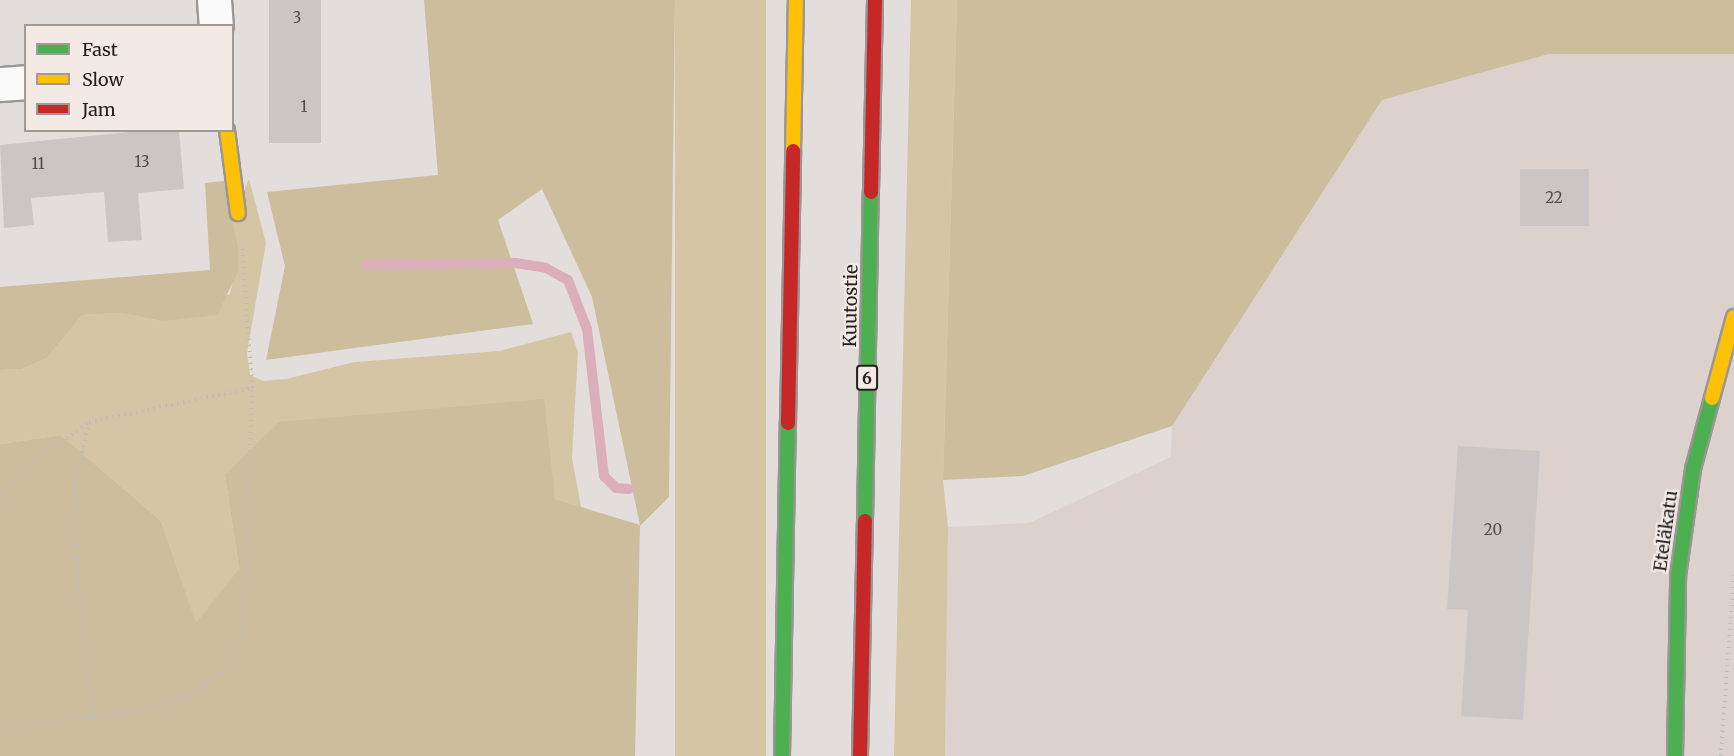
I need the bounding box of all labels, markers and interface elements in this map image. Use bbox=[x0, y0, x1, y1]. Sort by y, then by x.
house number: 3 bbox=[293, 9, 301, 27]
legend bbox=[24, 24, 234, 132]
text: Fast bbox=[82, 38, 118, 61]
text: Slow bbox=[82, 68, 124, 91]
text: Jam bbox=[82, 98, 116, 121]
house number: 1 bbox=[301, 98, 307, 116]
house number: 13 bbox=[135, 153, 149, 171]
house number: 11 bbox=[31, 155, 45, 173]
house number: 22 bbox=[1545, 189, 1563, 207]
street label: Kuutostie bbox=[839, 264, 863, 348]
road number: 6 bbox=[855, 365, 879, 391]
street label: Eteläkatu bbox=[1650, 489, 1682, 573]
house number: 20 bbox=[1484, 521, 1502, 539]

